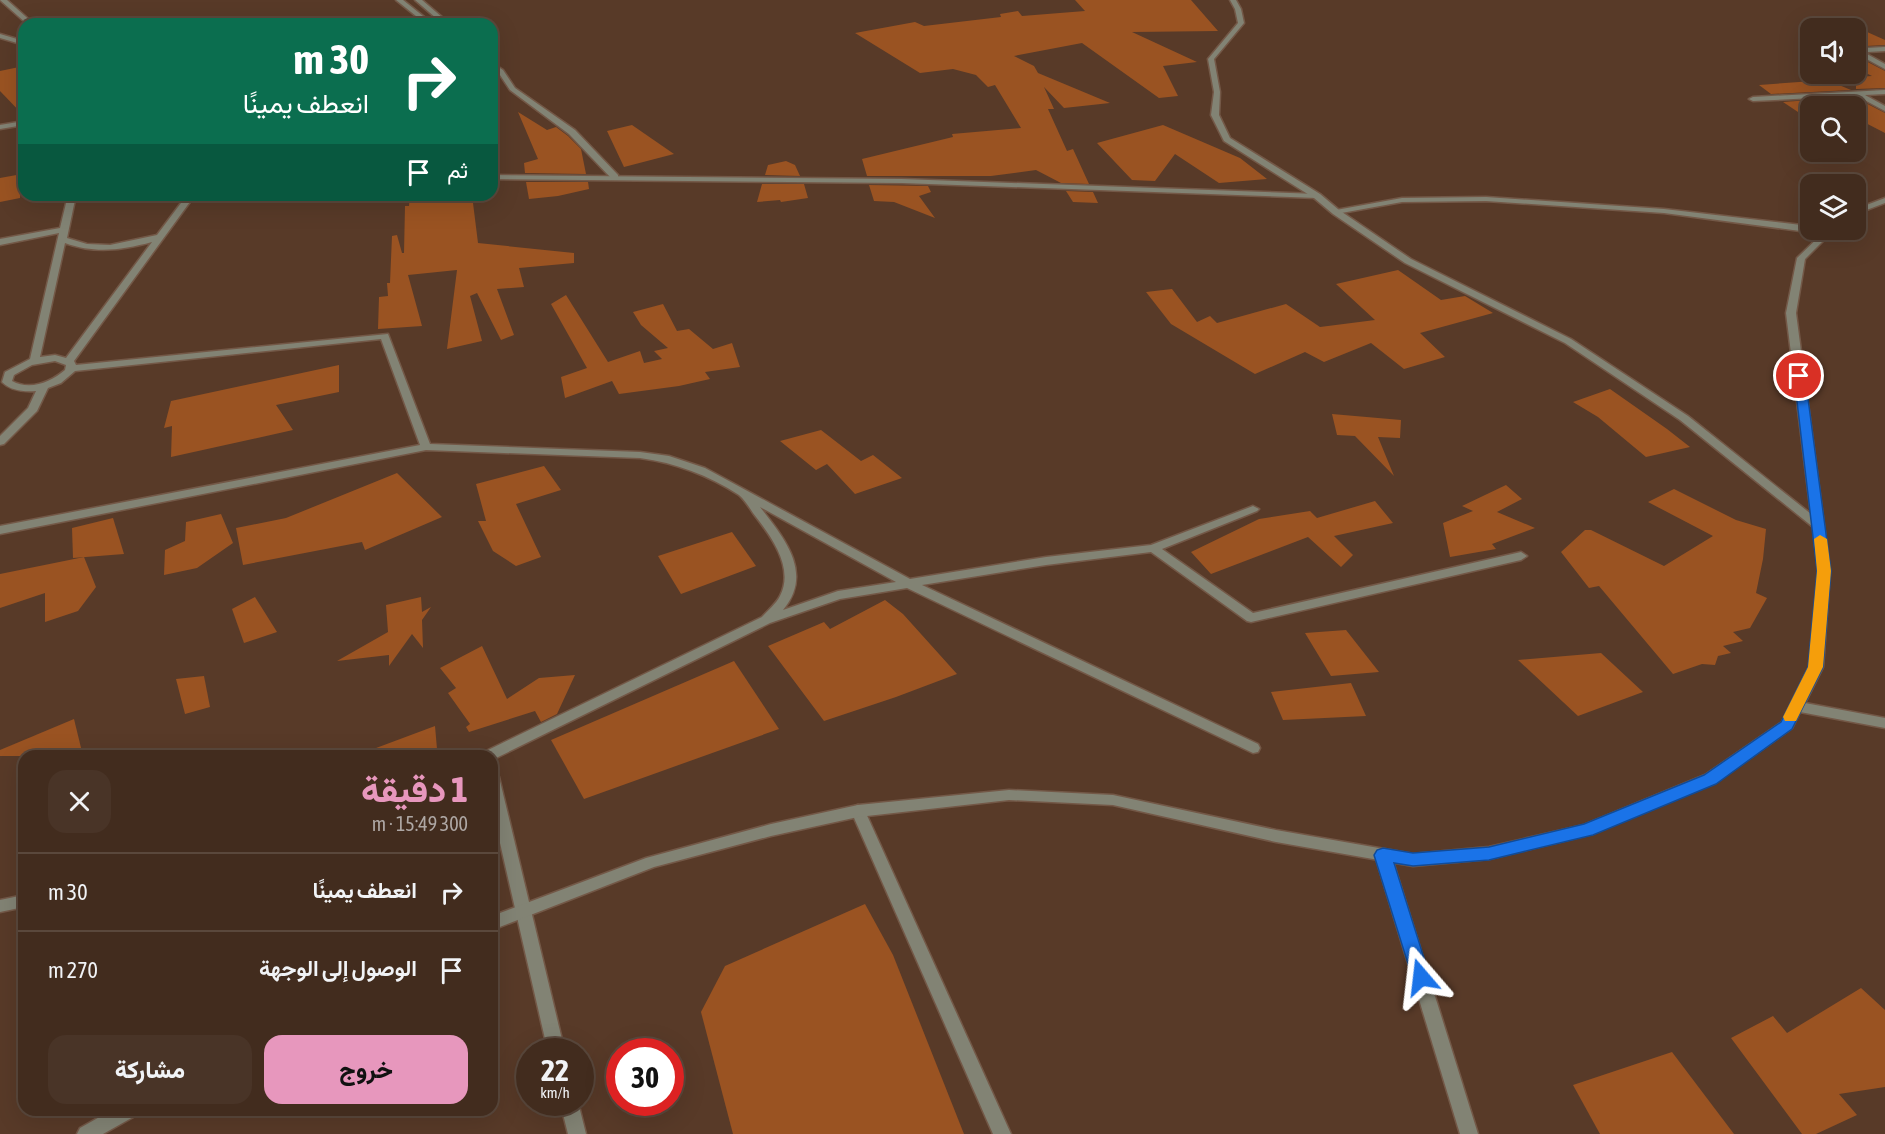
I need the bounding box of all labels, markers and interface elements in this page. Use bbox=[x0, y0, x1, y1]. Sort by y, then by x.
map controls bbox=[1800, 18, 1866, 240]
button: sound bbox=[1800, 18, 1866, 84]
text: 30 m bbox=[294, 35, 369, 83]
icon: right bbox=[390, 42, 468, 120]
text: انعطف يمينًا bbox=[243, 88, 369, 119]
button: search bbox=[1800, 96, 1866, 162]
icon: arrive bbox=[402, 156, 435, 189]
text: ثم bbox=[447, 157, 468, 183]
button: layers bbox=[1800, 174, 1866, 240]
pin bbox=[1773, 350, 1824, 401]
icon: arrive bbox=[1782, 359, 1815, 392]
text: 1 دقيقة bbox=[361, 768, 468, 810]
button: close bbox=[48, 770, 111, 833]
text: 300 m · 15:49 bbox=[372, 812, 468, 835]
icon: right bbox=[435, 876, 468, 909]
text: انعطف يمينًا bbox=[313, 877, 417, 903]
text: 30 m bbox=[48, 879, 88, 905]
position arrow bbox=[1389, 945, 1453, 1009]
icon: arrive bbox=[435, 954, 468, 987]
text: الوصول إلى الوجهة bbox=[259, 955, 417, 981]
text: 270 m bbox=[48, 957, 98, 983]
button: مشاركة bbox=[48, 1035, 252, 1104]
button: خروج bbox=[264, 1035, 468, 1104]
speed limit sign: 30 bbox=[606, 1038, 684, 1116]
text: 22 bbox=[541, 1053, 569, 1087]
text: km/h bbox=[540, 1084, 570, 1101]

